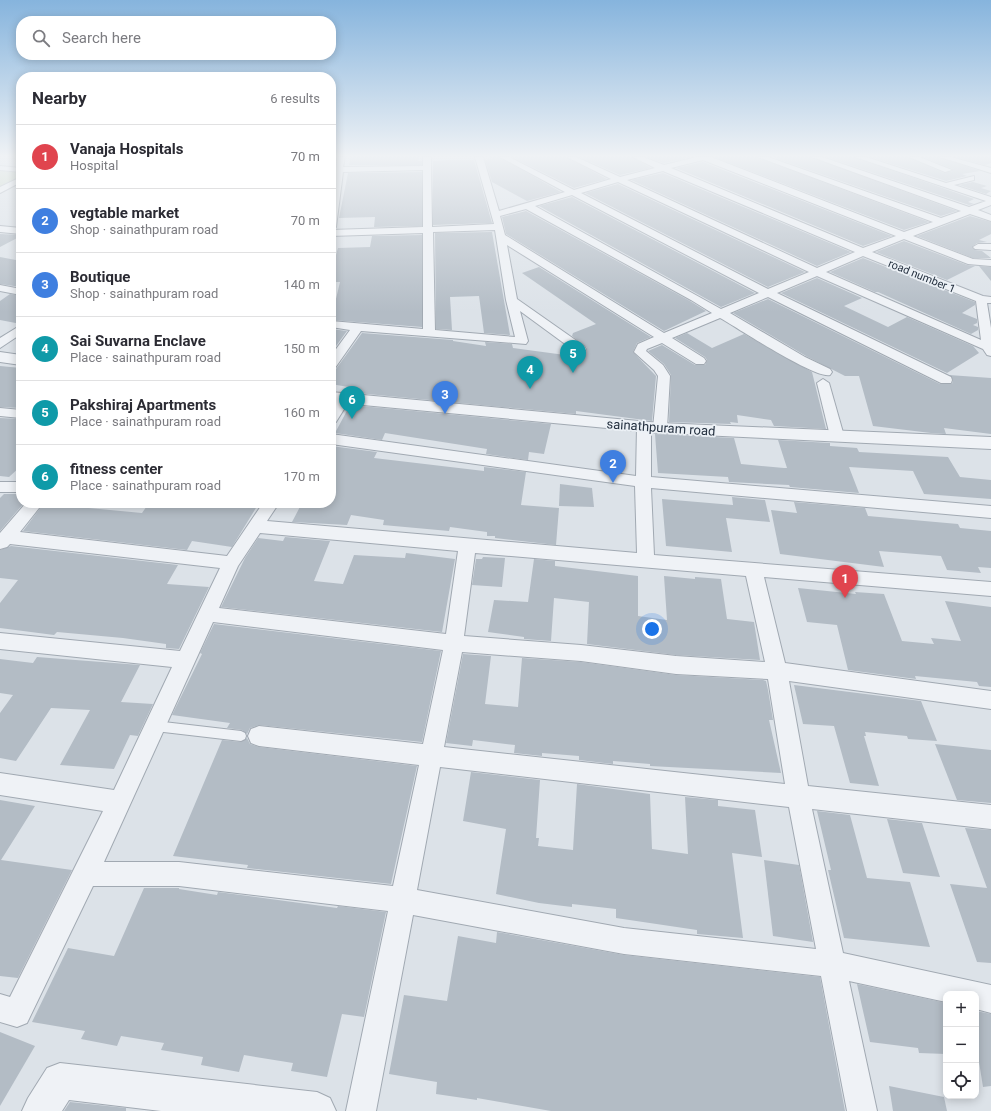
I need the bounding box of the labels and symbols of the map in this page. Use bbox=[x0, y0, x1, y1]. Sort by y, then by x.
street label: road number 1 bbox=[886, 257, 957, 296]
pin: 5 bbox=[560, 340, 586, 373]
pin: 4 bbox=[517, 356, 543, 389]
pin: 3 bbox=[432, 381, 458, 414]
pin: 6 bbox=[339, 386, 365, 419]
street label: sainathpuram road bbox=[606, 416, 716, 439]
pin: 2 bbox=[600, 450, 626, 483]
pin: 1 bbox=[832, 565, 858, 598]
your location bbox=[642, 619, 662, 639]

